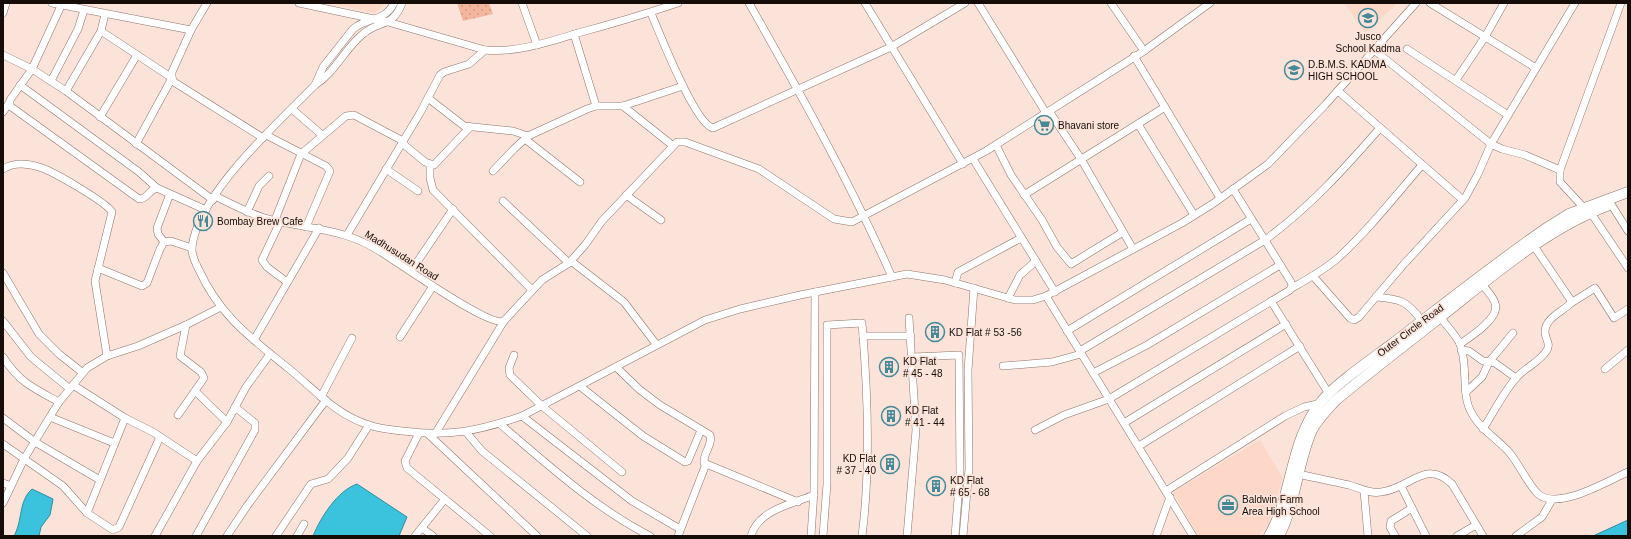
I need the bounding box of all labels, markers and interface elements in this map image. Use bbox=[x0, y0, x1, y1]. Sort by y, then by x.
school or university icon: Jusco School Kadma bbox=[1357, 7, 1379, 29]
place label: Jusco School Kadma bbox=[1335, 31, 1401, 54]
school or university icon: D.B.M.S. KADMA HIGH SCHOOL bbox=[1283, 59, 1305, 81]
place label: D.B.M.S. KADMA HIGH SCHOOL bbox=[1308, 59, 1387, 82]
supermarket icon: Bhavani store bbox=[1033, 114, 1055, 136]
place label: Bhavani store bbox=[1058, 120, 1120, 131]
restaurant icon: Bombay Brew Cafe bbox=[192, 210, 214, 232]
place label: Bombay Brew Cafe bbox=[217, 216, 304, 227]
street label: Madhusudan Road bbox=[363, 228, 440, 282]
street label: Outer Circle Road bbox=[1375, 302, 1446, 359]
building icon: KD Flat # 53 -56 bbox=[924, 321, 946, 343]
place label: KD Flat # 53 -56 bbox=[949, 327, 1022, 338]
building icon: KD Flat # 45 - 48 bbox=[878, 356, 900, 378]
place label: KD Flat # 45 - 48 bbox=[903, 356, 943, 379]
building icon: KD Flat # 41 - 44 bbox=[880, 405, 902, 427]
place label: KD Flat # 41 - 44 bbox=[905, 405, 945, 428]
place label: KD Flat # 37 - 40 bbox=[837, 453, 876, 476]
building icon: KD Flat # 37 - 40 bbox=[879, 453, 901, 475]
building icon: KD Flat # 65 - 68 bbox=[925, 475, 947, 497]
place label: KD Flat # 65 - 68 bbox=[950, 475, 990, 498]
office icon: Baldwin Farm Area High School bbox=[1217, 494, 1239, 516]
place label: Baldwin Farm Area High School bbox=[1242, 494, 1320, 517]

